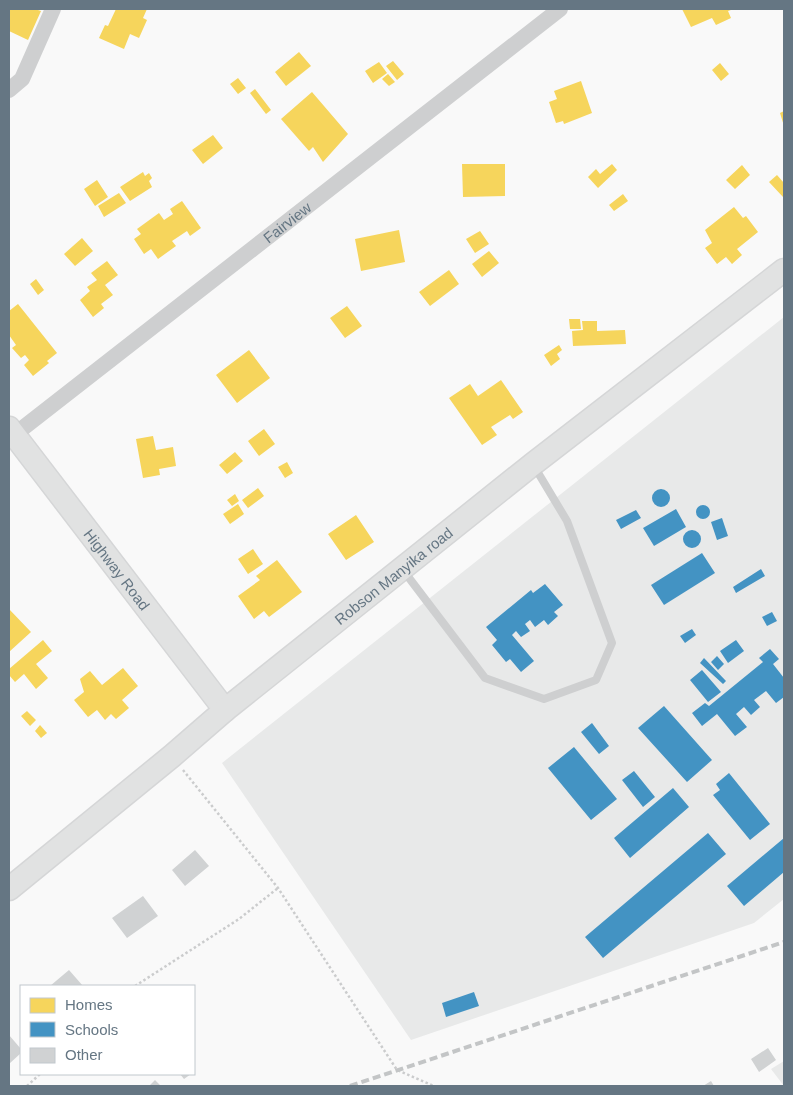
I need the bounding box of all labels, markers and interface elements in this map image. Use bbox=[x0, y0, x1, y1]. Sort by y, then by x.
street label: Fairview bbox=[260, 198, 314, 246]
street label: Robson Manyika road bbox=[331, 523, 456, 628]
street label: Highway Road bbox=[81, 525, 154, 613]
legend bbox=[20, 985, 195, 1075]
text: Homes bbox=[65, 996, 113, 1013]
text: Schools bbox=[65, 1021, 118, 1038]
text: Other bbox=[65, 1046, 103, 1063]

